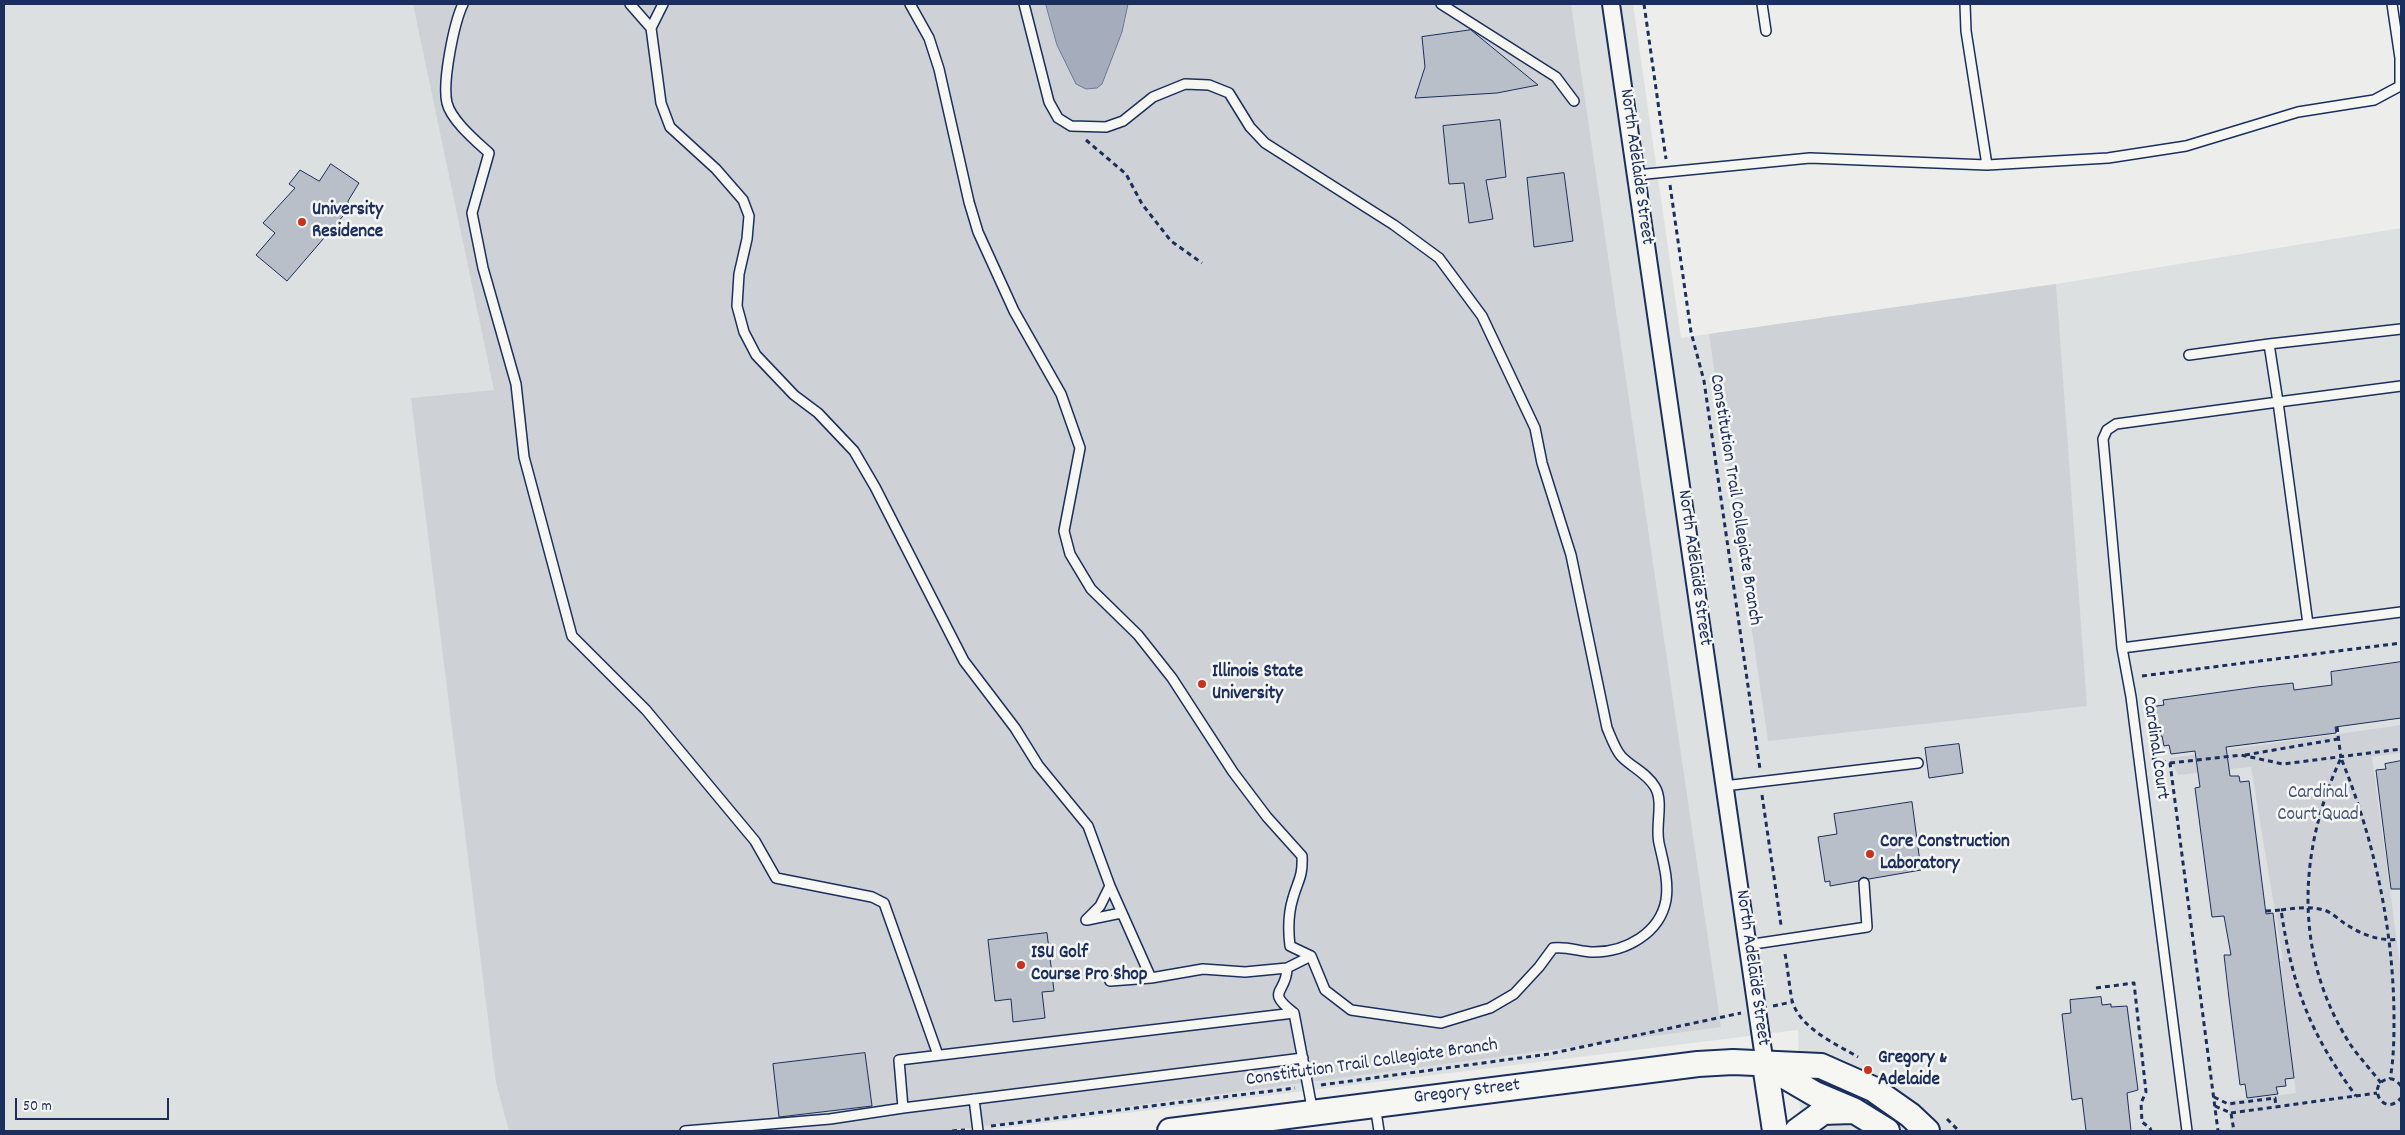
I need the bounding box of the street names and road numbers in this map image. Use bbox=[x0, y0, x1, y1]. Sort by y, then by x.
street label: North Adelaide Street bbox=[1613, 88, 1657, 246]
street label: Constitution Trail Collegiate Branch bbox=[1703, 373, 1765, 627]
street label: North Adelaide Street bbox=[1671, 489, 1715, 647]
street label: Cardinal Court bbox=[2135, 695, 2173, 801]
street label: North Adelaide Street bbox=[1729, 889, 1773, 1047]
street label: Constitution Trail Collegiate Branch bbox=[1245, 1035, 1499, 1093]
street label: Gregory Street bbox=[1412, 1075, 1522, 1111]

